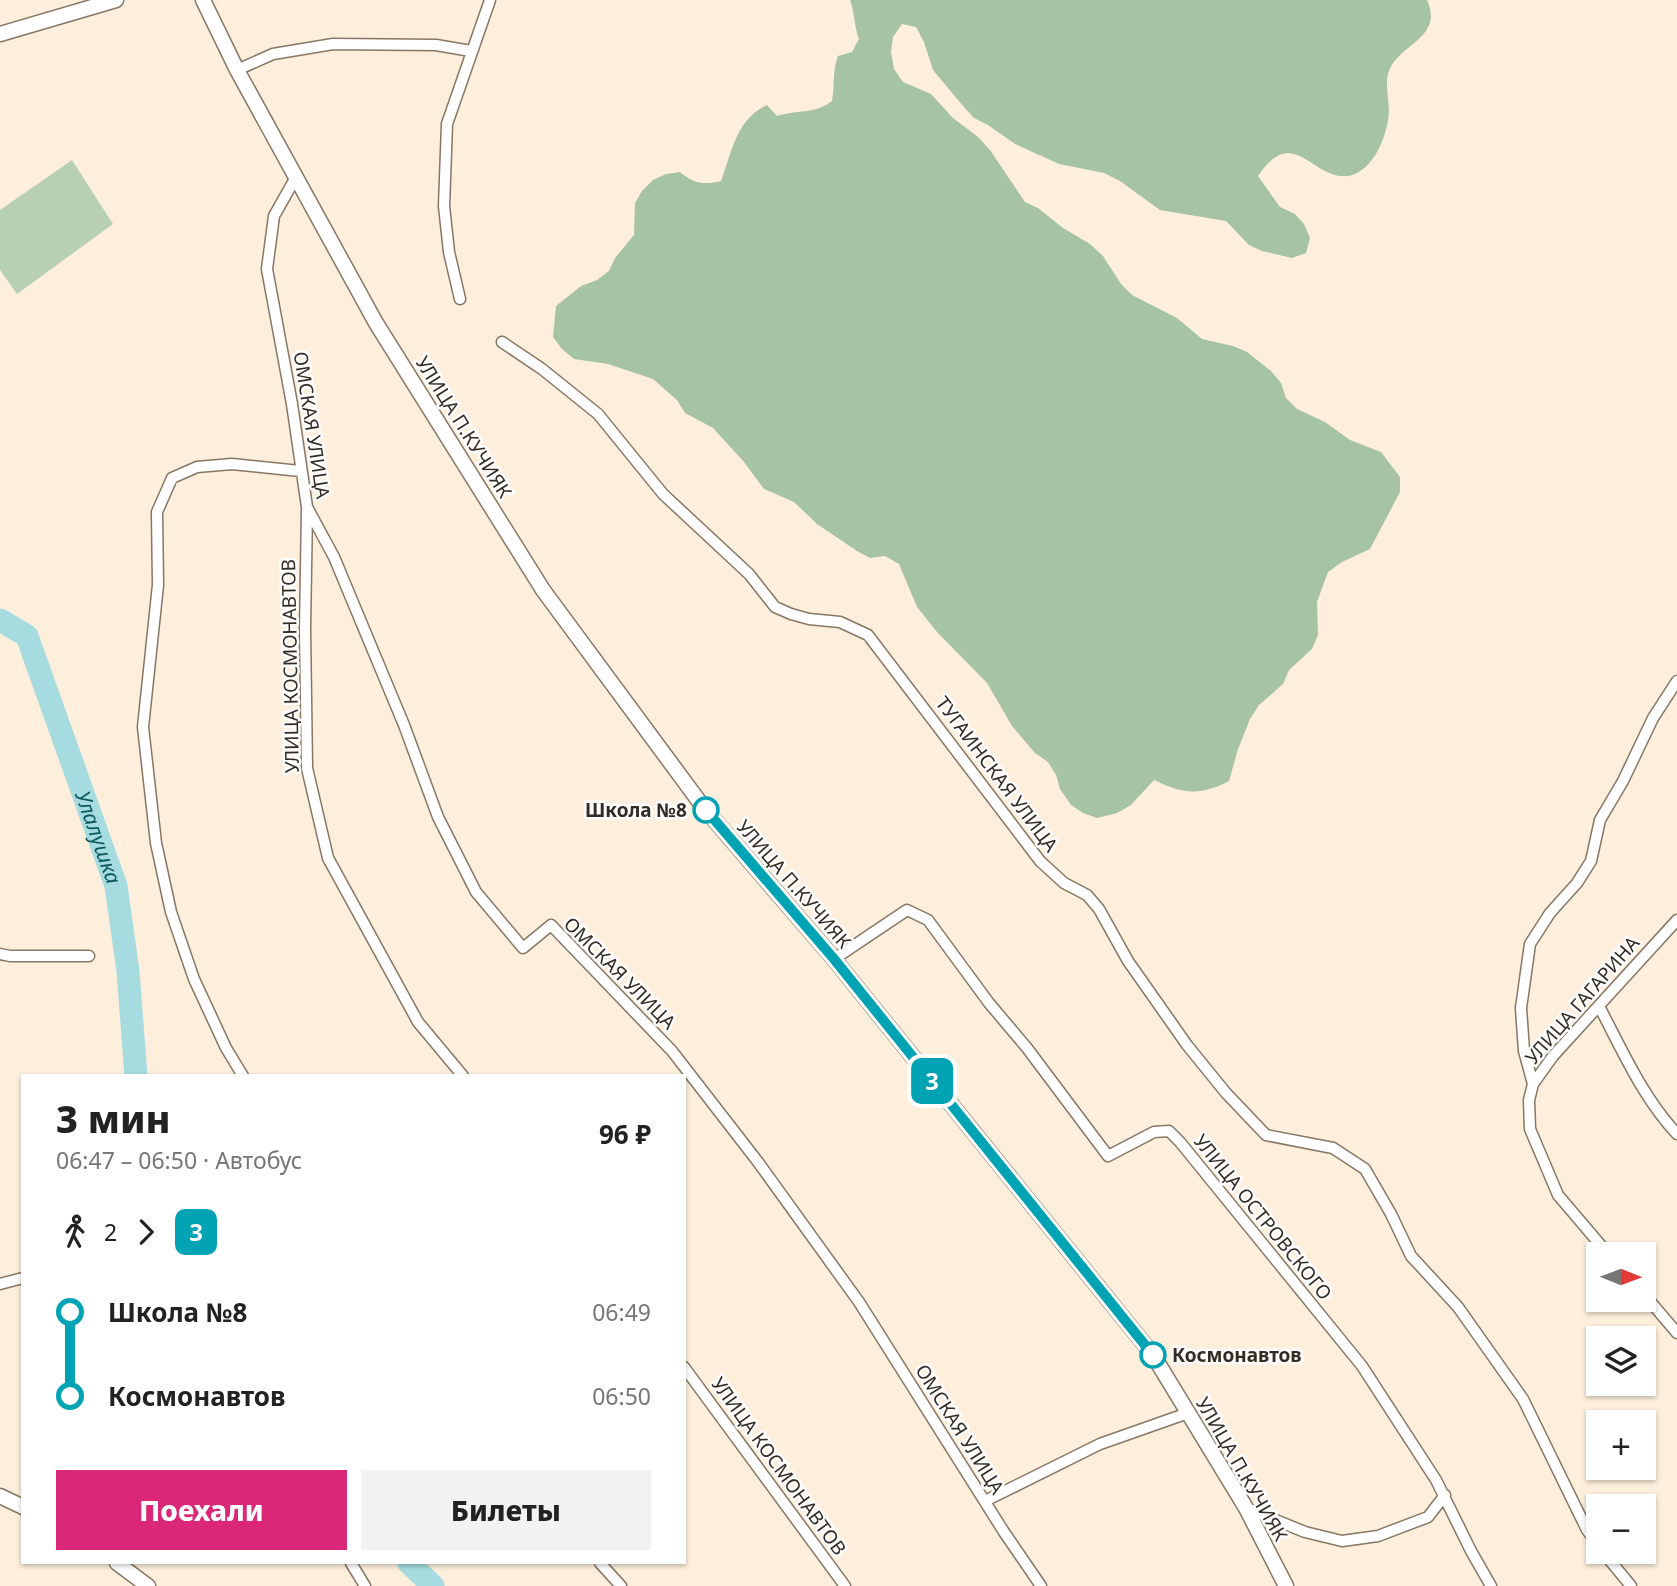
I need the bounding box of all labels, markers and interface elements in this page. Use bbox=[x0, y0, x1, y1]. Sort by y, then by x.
street label: ОМСКАЯ УЛИЦА bbox=[288, 350, 337, 501]
street label: УЛИЦА П.КУЧИЯК bbox=[410, 351, 518, 503]
street label: УЛИЦА КОСМОНАВТОВ bbox=[275, 559, 305, 773]
street label: ТУГАИНСКАЯ УЛИЦА bbox=[930, 691, 1065, 858]
water label: Улалушка bbox=[69, 787, 128, 888]
place label: Школа №8 bbox=[585, 797, 687, 823]
marker: Школа №8 bbox=[693, 797, 719, 823]
street label: УЛИЦА П.КУЧИЯК bbox=[731, 814, 857, 954]
street label: ОМСКАЯ УЛИЦА bbox=[558, 911, 682, 1035]
street label: УЛИЦА ГАГАРИНА bbox=[1519, 930, 1645, 1070]
line badge: 3 bbox=[909, 1058, 955, 1104]
text: 3 bbox=[925, 1064, 939, 1097]
text: 3 мин bbox=[56, 1092, 171, 1144]
text: 96 ₽ bbox=[599, 1116, 651, 1152]
street label: УЛИЦА ОСТРОВСКОГО bbox=[1188, 1129, 1338, 1305]
text: 06:47 – 06:50 · Автобус bbox=[56, 1144, 302, 1176]
icon: walk bbox=[56, 1213, 94, 1251]
icon: forward bbox=[127, 1213, 165, 1251]
text: 3 bbox=[189, 1215, 203, 1248]
text: 2 bbox=[104, 1216, 117, 1248]
north arrow bbox=[1586, 1242, 1656, 1312]
map controls bbox=[1586, 1242, 1656, 1564]
text: Школа №8 bbox=[108, 1294, 247, 1330]
text: 06:49 bbox=[592, 1296, 651, 1328]
button: layers bbox=[1586, 1326, 1656, 1396]
marker: Космонавтов bbox=[1140, 1342, 1166, 1368]
place label: Космонавтов bbox=[1172, 1342, 1302, 1368]
street label: ОМСКАЯ УЛИЦА bbox=[910, 1359, 1011, 1500]
street label: УЛИЦА КОСМОНАВТОВ bbox=[706, 1372, 852, 1560]
text: Космонавтов bbox=[108, 1378, 285, 1414]
text: 06:50 bbox=[592, 1380, 651, 1412]
street label: УЛИЦА П.КУЧИЯК bbox=[1190, 1392, 1294, 1546]
button: + bbox=[1586, 1410, 1656, 1480]
button: Поехали bbox=[56, 1470, 347, 1550]
button: Билеты bbox=[361, 1470, 651, 1550]
button: − bbox=[1586, 1494, 1656, 1564]

